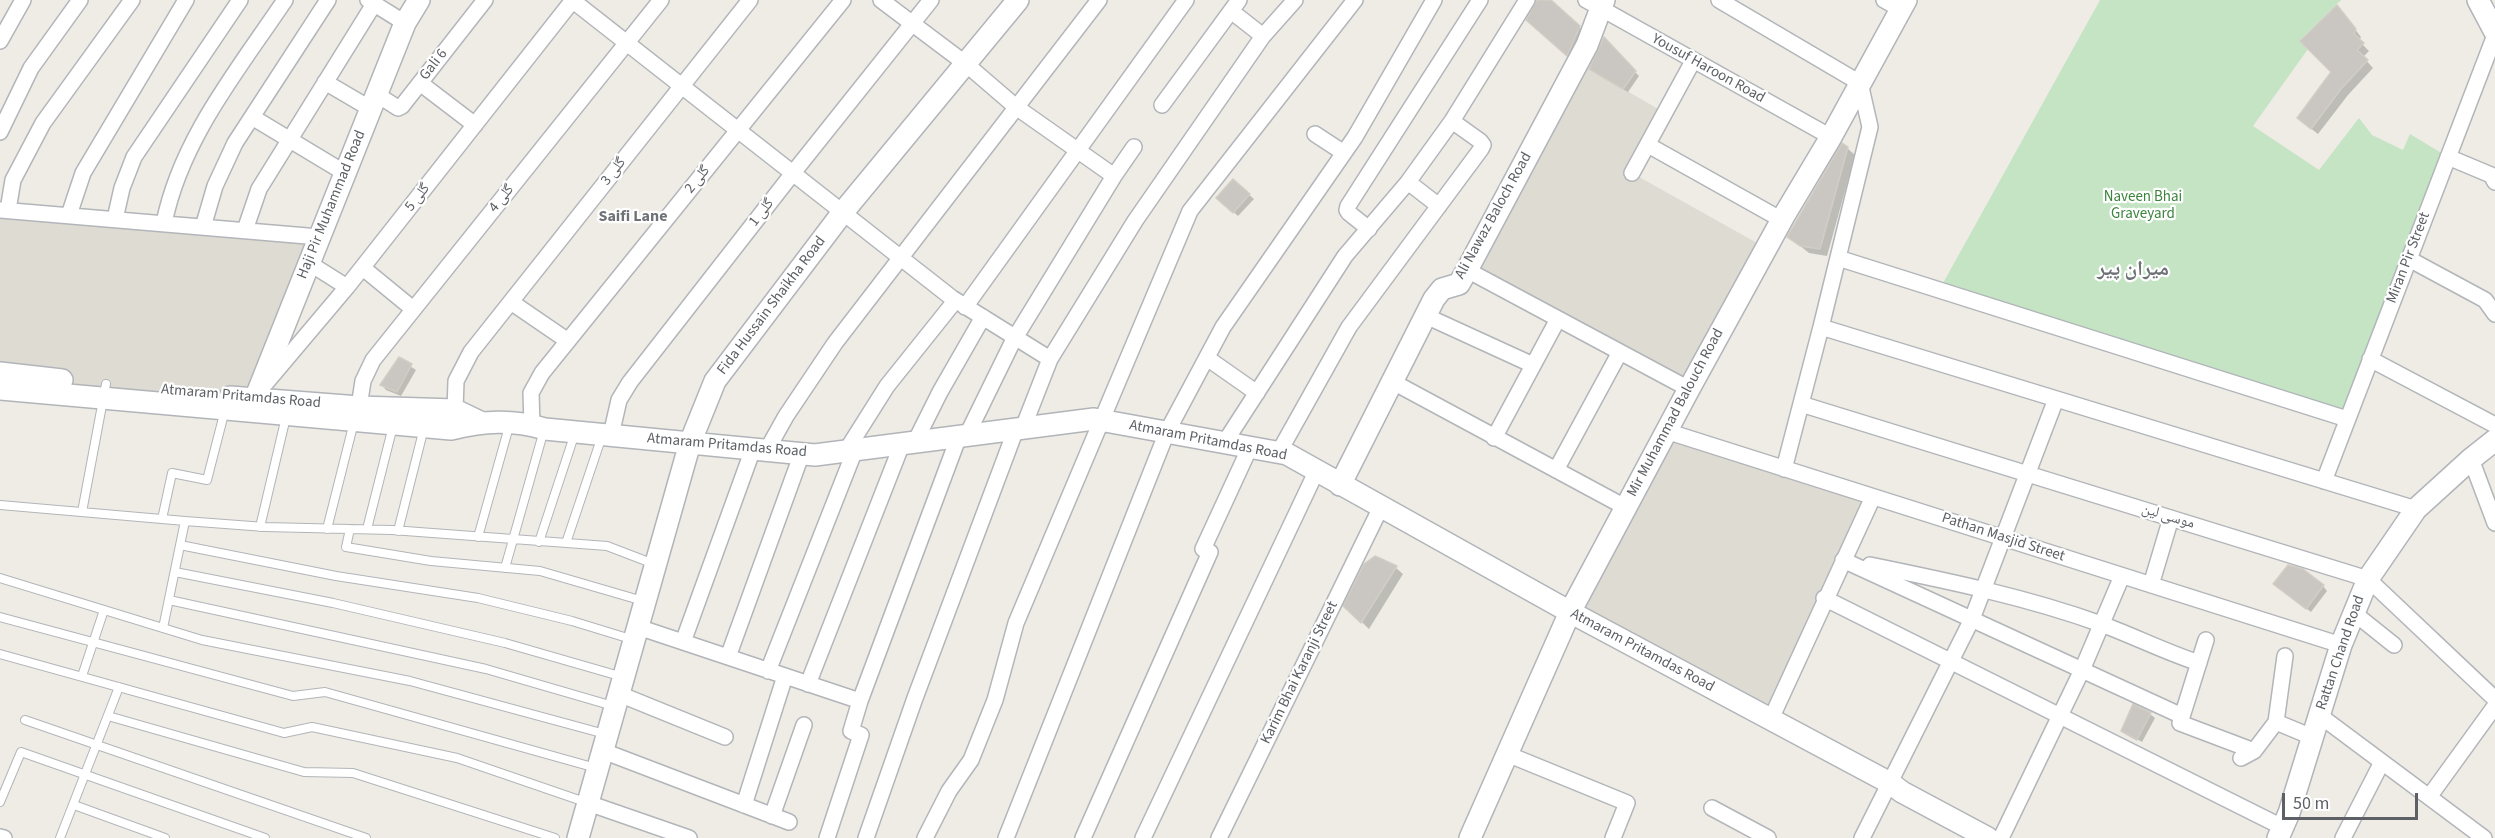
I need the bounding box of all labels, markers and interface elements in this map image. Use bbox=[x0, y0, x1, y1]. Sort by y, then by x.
street label: Yousuf Haroon Road bbox=[1648, 30, 1768, 108]
street label: Gali 6 bbox=[416, 46, 452, 84]
street label: Haji Pir Muhammad Road bbox=[294, 128, 370, 282]
street label: Ali Nawaz Baloch Road bbox=[1452, 150, 1536, 282]
street label: گلی 3 bbox=[597, 154, 631, 190]
street label: گلی 2 bbox=[681, 162, 715, 198]
street label: گلی 5 bbox=[401, 180, 435, 216]
street label: گلی 4 bbox=[485, 181, 519, 217]
park label: Naveen Bhai Graveyard bbox=[2104, 189, 2182, 224]
street label: گلی 1 bbox=[745, 195, 779, 231]
district label: Saifi Lane bbox=[599, 207, 667, 227]
street label: Miran Pir Street bbox=[2383, 210, 2435, 306]
street label: Fida Hussain Shaikha Road bbox=[714, 233, 830, 379]
district label: میران پیر bbox=[2097, 257, 2169, 283]
street label: Mir Muhammad Balouch Road bbox=[1624, 326, 1728, 500]
street label: Atmaram Pritamdas Road bbox=[160, 381, 322, 413]
street label: Atmaram Pritamdas Road bbox=[1128, 417, 1288, 465]
street label: Atmaram Pritamdas Road bbox=[646, 430, 808, 462]
street label: موسی لین bbox=[2139, 500, 2197, 534]
street label: Pathan Masjid Street bbox=[1939, 510, 2067, 566]
street label: Rattan Chand Road bbox=[2313, 593, 2369, 713]
street label: Karim Bhai Karanji Street bbox=[1258, 599, 1342, 747]
street label: Atmaram Pritamdas Road bbox=[1567, 605, 1717, 697]
scale bar bbox=[2285, 781, 2422, 819]
text: 50 m bbox=[2293, 791, 2329, 816]

